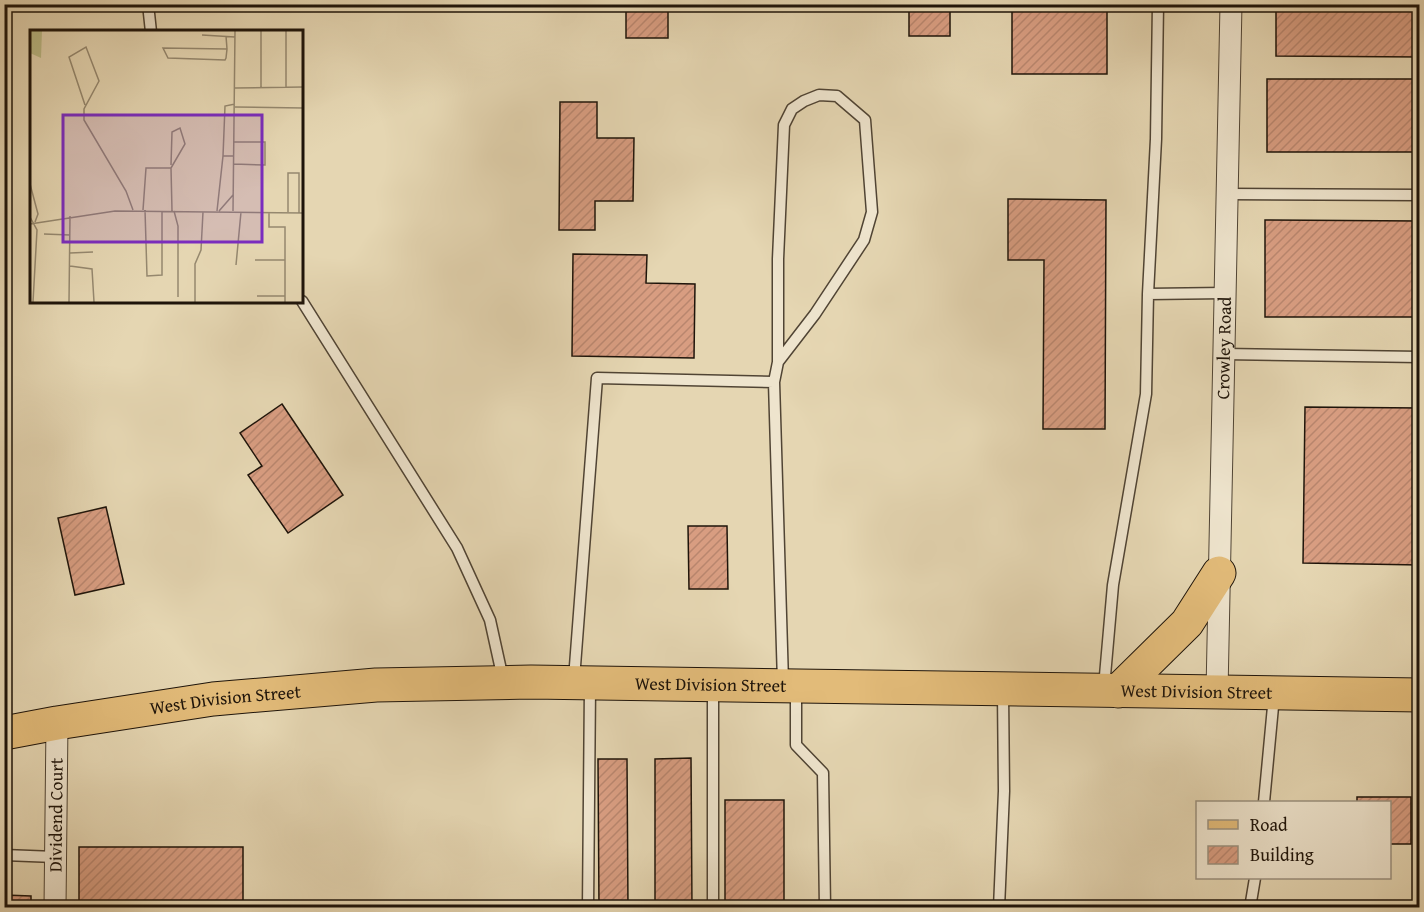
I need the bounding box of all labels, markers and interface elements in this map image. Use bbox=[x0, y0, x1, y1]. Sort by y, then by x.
inset map bbox=[30, 30, 303, 303]
street label: Crowley Road bbox=[1209, 296, 1238, 400]
street label: West Division Street bbox=[635, 670, 787, 699]
street label: West Division Street bbox=[148, 677, 302, 722]
street label: West Division Street bbox=[1121, 677, 1273, 706]
street label: Dividend Court bbox=[41, 757, 70, 872]
legend bbox=[1196, 801, 1391, 879]
text: Road bbox=[1250, 811, 1288, 838]
text: Building bbox=[1250, 841, 1314, 868]

